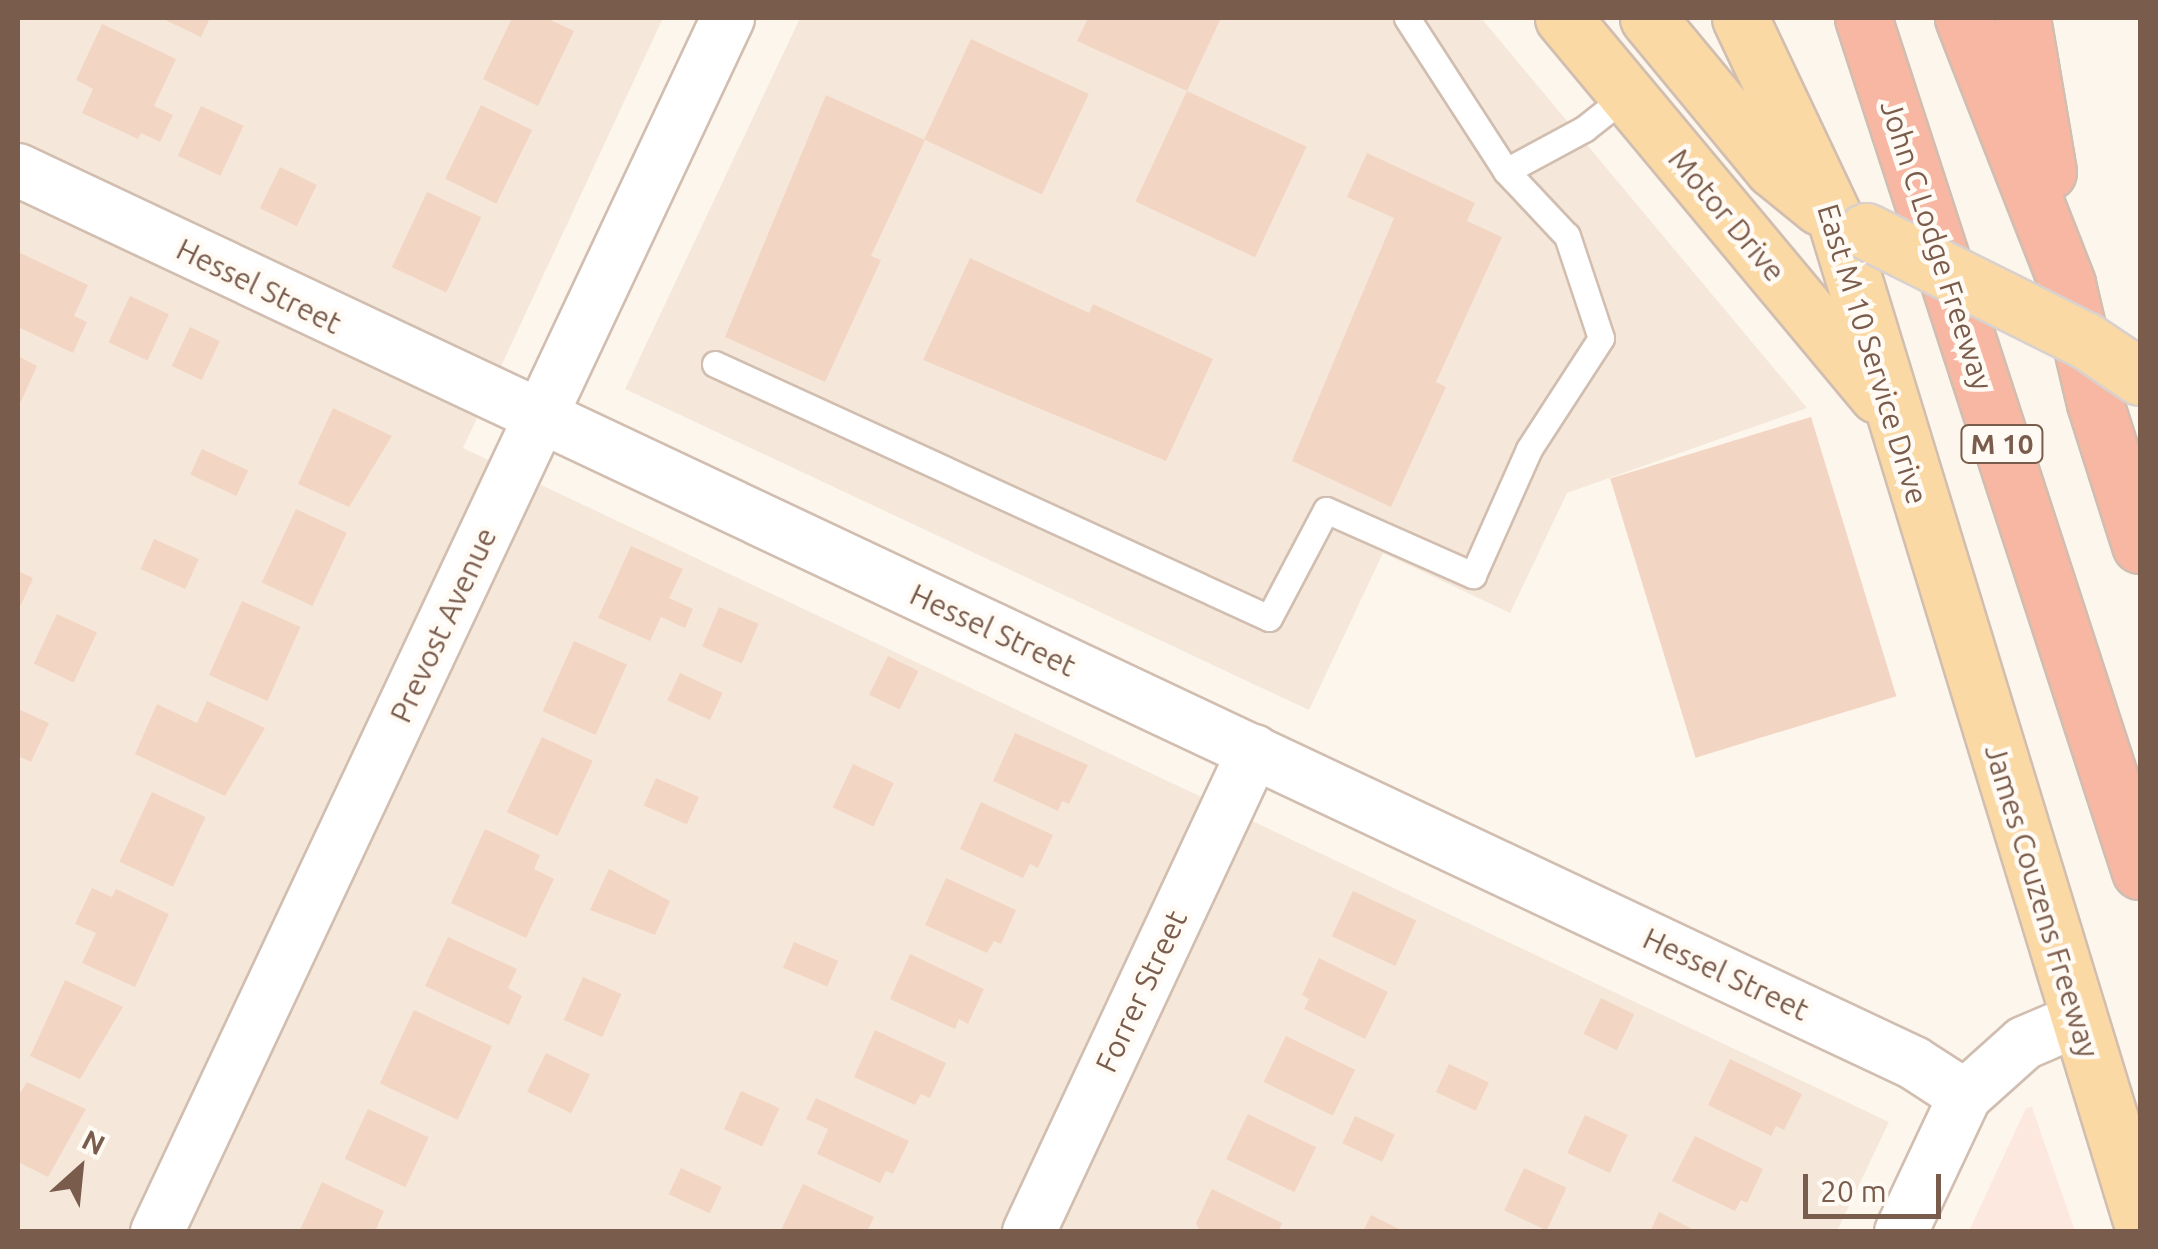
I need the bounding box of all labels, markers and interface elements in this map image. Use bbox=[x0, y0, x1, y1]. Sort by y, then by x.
street label: John C Lodge Freeway bbox=[1873, 96, 2001, 394]
street label: Motor Drive bbox=[1661, 141, 1793, 289]
street label: East M 10 Service Drive bbox=[1810, 200, 1936, 508]
street label: Hessel Street bbox=[171, 231, 347, 341]
road number: M 10 bbox=[1960, 421, 2044, 467]
street label: Prevost Avenue bbox=[382, 522, 504, 728]
street label: Hessel Street bbox=[904, 576, 1082, 684]
street label: James Couzens Freeway bbox=[1977, 740, 2107, 1062]
street label: Forrer Street bbox=[1088, 904, 1194, 1078]
street label: Hessel Street bbox=[1637, 920, 1815, 1028]
north arrow bbox=[30, 1119, 130, 1219]
text: N bbox=[77, 1123, 110, 1160]
scale bar bbox=[1808, 1154, 1946, 1216]
text: 20 m bbox=[1820, 1174, 1887, 1208]

